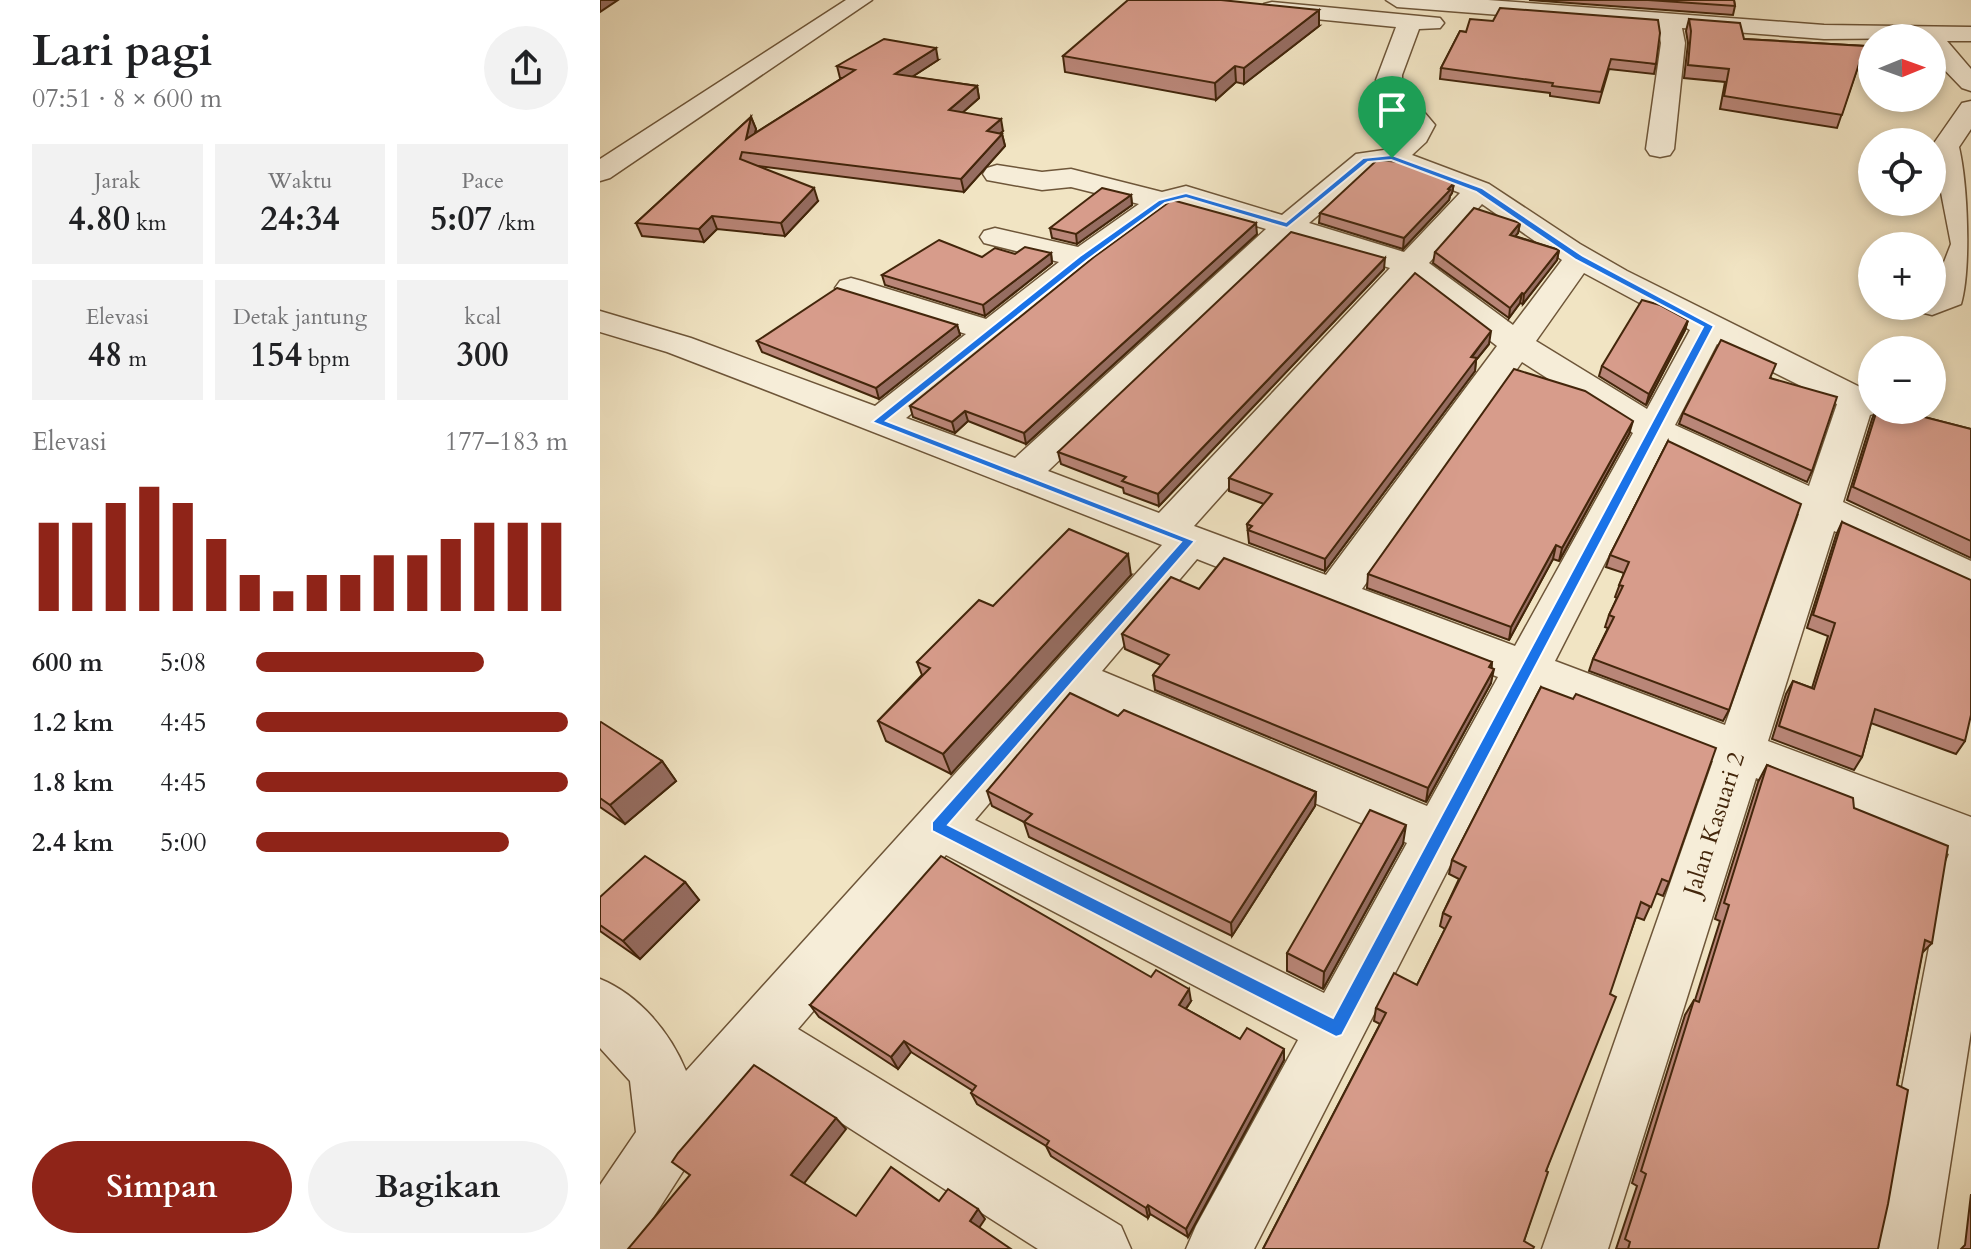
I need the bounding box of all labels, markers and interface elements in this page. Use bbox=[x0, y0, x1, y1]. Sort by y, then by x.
text: Lari pagi bbox=[32, 21, 212, 81]
north arrow bbox=[1858, 24, 1946, 112]
map controls bbox=[1858, 24, 1946, 424]
button: share bbox=[484, 26, 568, 110]
pin bbox=[1358, 76, 1426, 158]
text: 07:51 · 8 × 600 m bbox=[32, 81, 222, 116]
icon: arrive bbox=[1370, 88, 1414, 132]
button: locate bbox=[1858, 128, 1946, 216]
text: Jarak bbox=[94, 166, 140, 196]
text: Waktu bbox=[268, 166, 332, 196]
text: Pace bbox=[461, 166, 504, 196]
text: 4.80 bbox=[68, 196, 130, 242]
text: 24:34 bbox=[260, 196, 340, 242]
text: 5:07 bbox=[430, 196, 492, 242]
text: km bbox=[130, 208, 167, 238]
text: /km bbox=[492, 208, 535, 238]
button: + bbox=[1858, 232, 1946, 320]
text: Elevasi bbox=[86, 302, 149, 332]
text: Detak jantung bbox=[233, 302, 367, 332]
text: kcal bbox=[464, 302, 501, 332]
text: 48 bbox=[88, 332, 122, 378]
text: 154 bbox=[250, 332, 302, 378]
text: 300 bbox=[457, 332, 509, 378]
button: − bbox=[1858, 336, 1946, 424]
text: m bbox=[122, 344, 147, 374]
text: bpm bbox=[302, 344, 350, 374]
text: Elevasi bbox=[32, 424, 107, 459]
text: 177–183 m bbox=[445, 424, 568, 459]
text: 600 m bbox=[32, 645, 103, 680]
text: 5:08 bbox=[160, 645, 207, 680]
text: 1.2 km bbox=[32, 705, 113, 740]
text: 4:45 bbox=[160, 705, 207, 740]
street label: Jalan Kasuari 2 bbox=[1675, 748, 1753, 903]
text: 1.8 km bbox=[32, 765, 113, 800]
text: 4:45 bbox=[160, 765, 207, 800]
text: 2.4 km bbox=[32, 825, 113, 860]
text: 5:00 bbox=[160, 825, 207, 860]
button: Simpan bbox=[32, 1141, 292, 1233]
button: Bagikan bbox=[308, 1141, 568, 1233]

